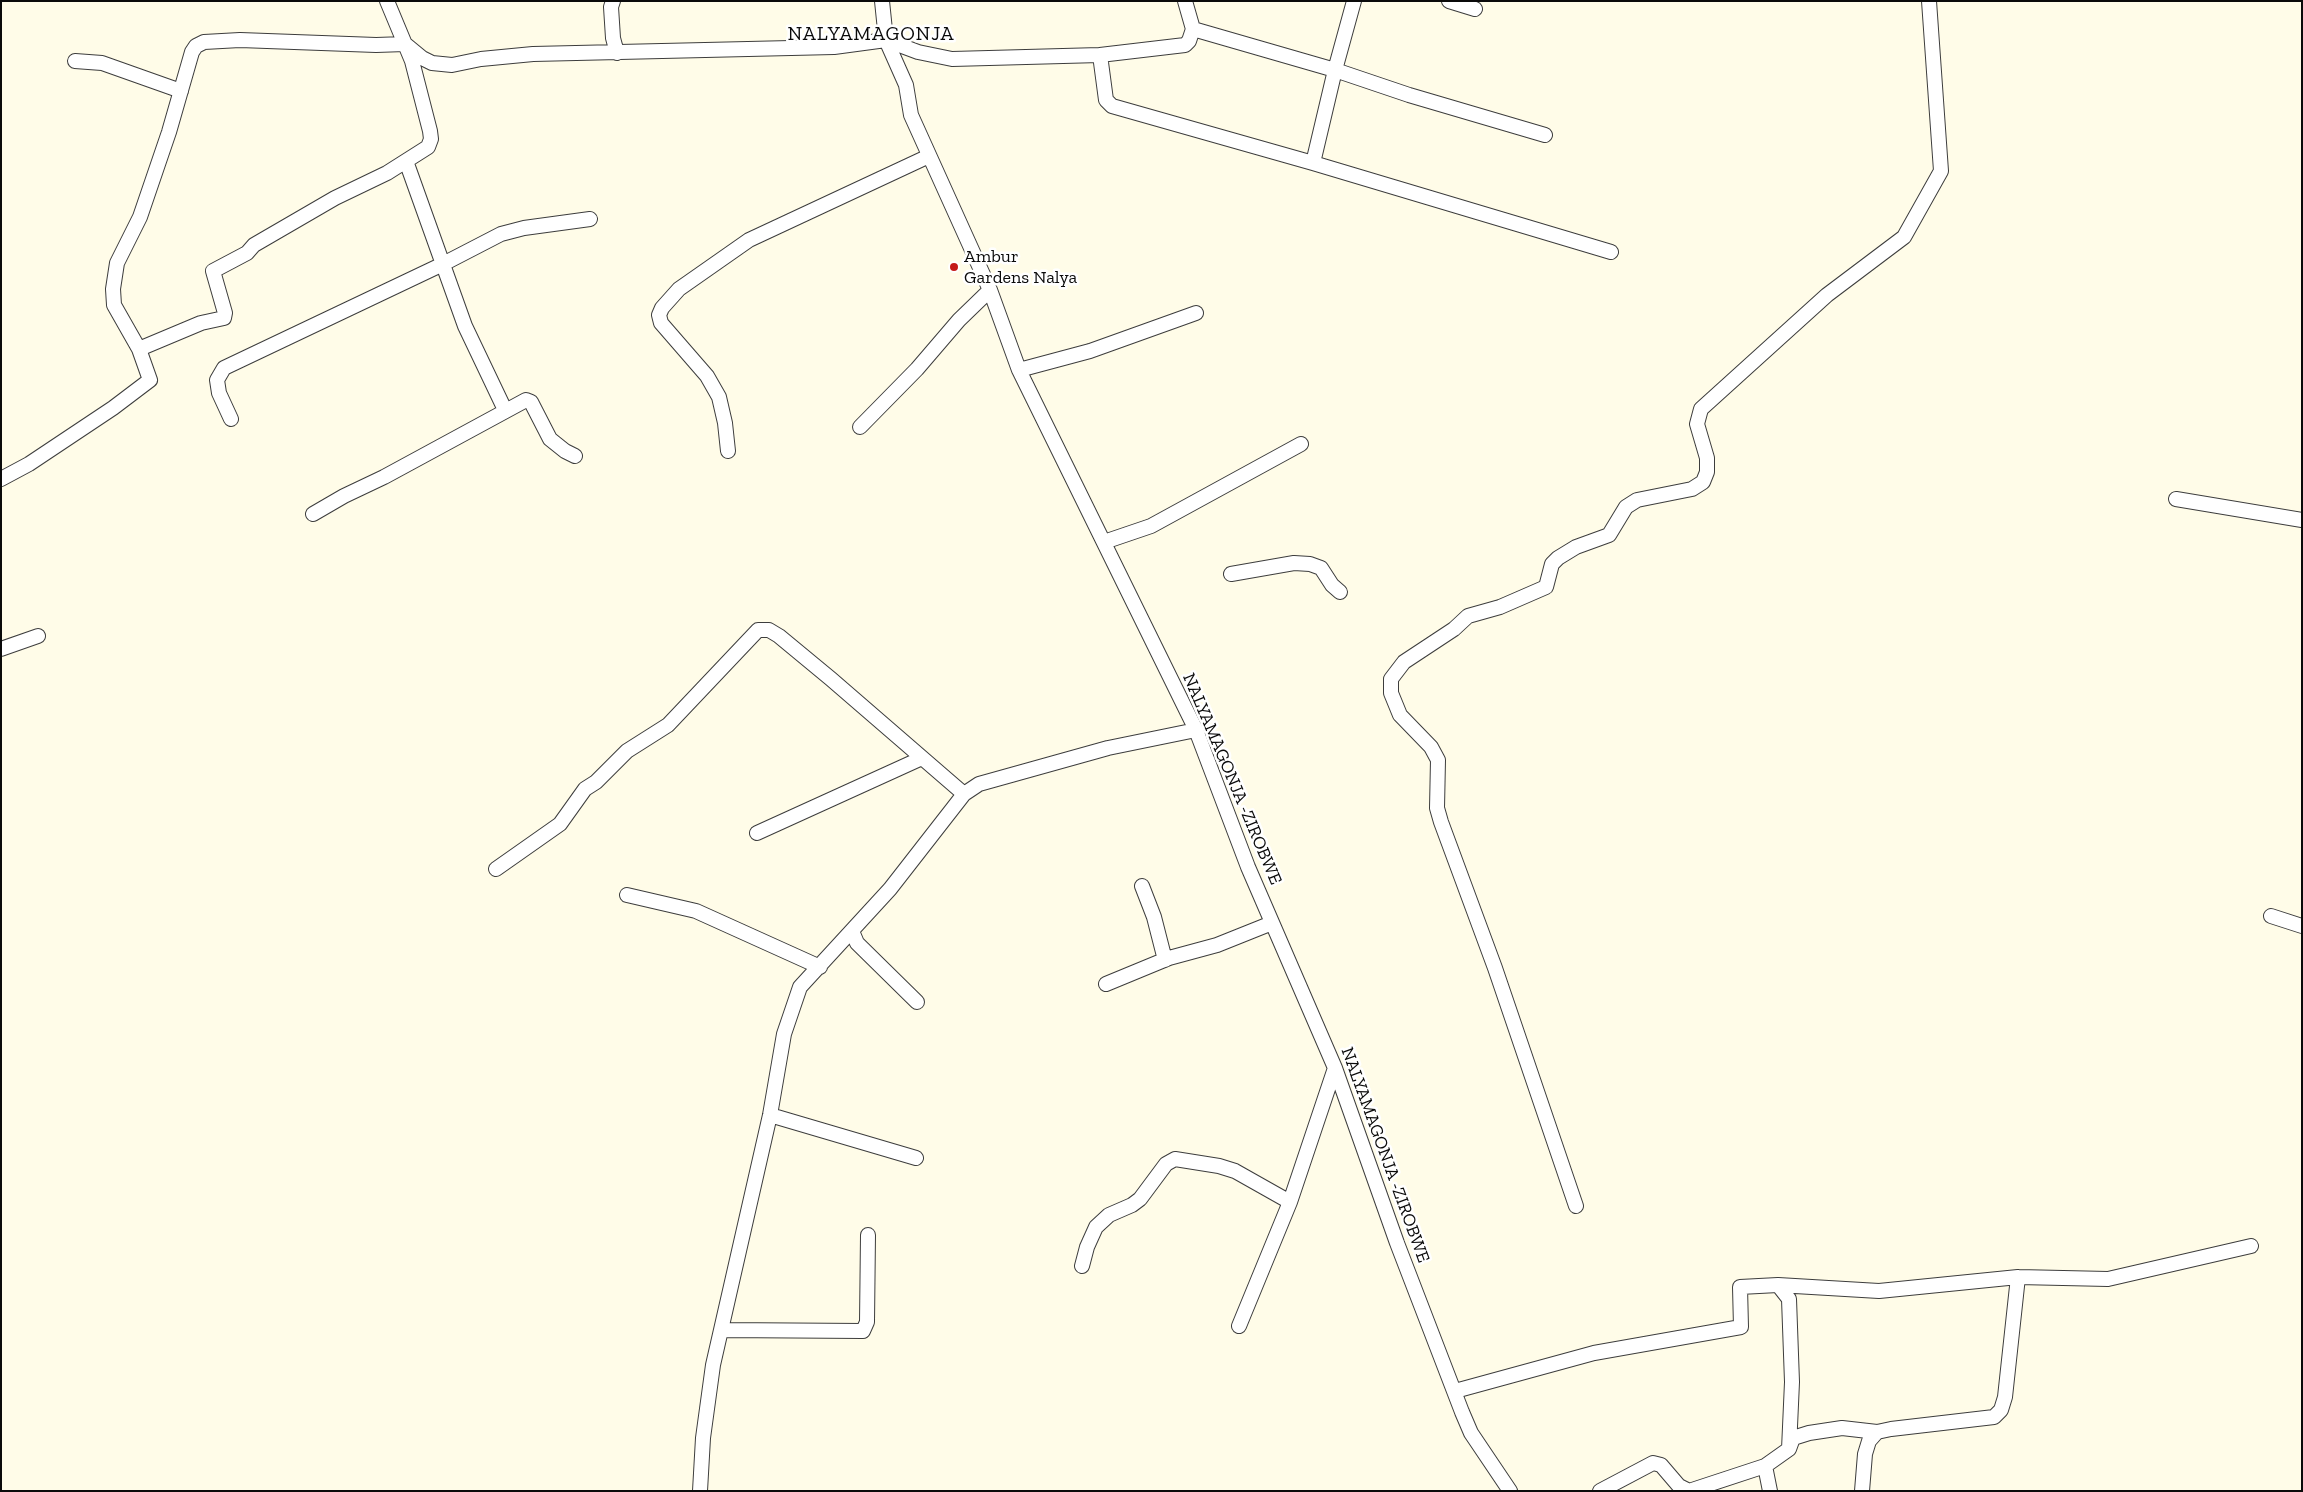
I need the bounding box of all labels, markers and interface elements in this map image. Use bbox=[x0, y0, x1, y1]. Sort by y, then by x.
district label: NALYAMAGONJA bbox=[786, 22, 956, 46]
place label: Ambur Gardens Nalya bbox=[964, 246, 1077, 288]
marker: Ambur Gardens Nalya bbox=[948, 261, 960, 273]
street label: NALYAMAGONJA -ZIROBWE bbox=[1178, 670, 1286, 888]
street label: NALYAMAGONJA -ZIROBWE bbox=[1336, 1044, 1434, 1266]

